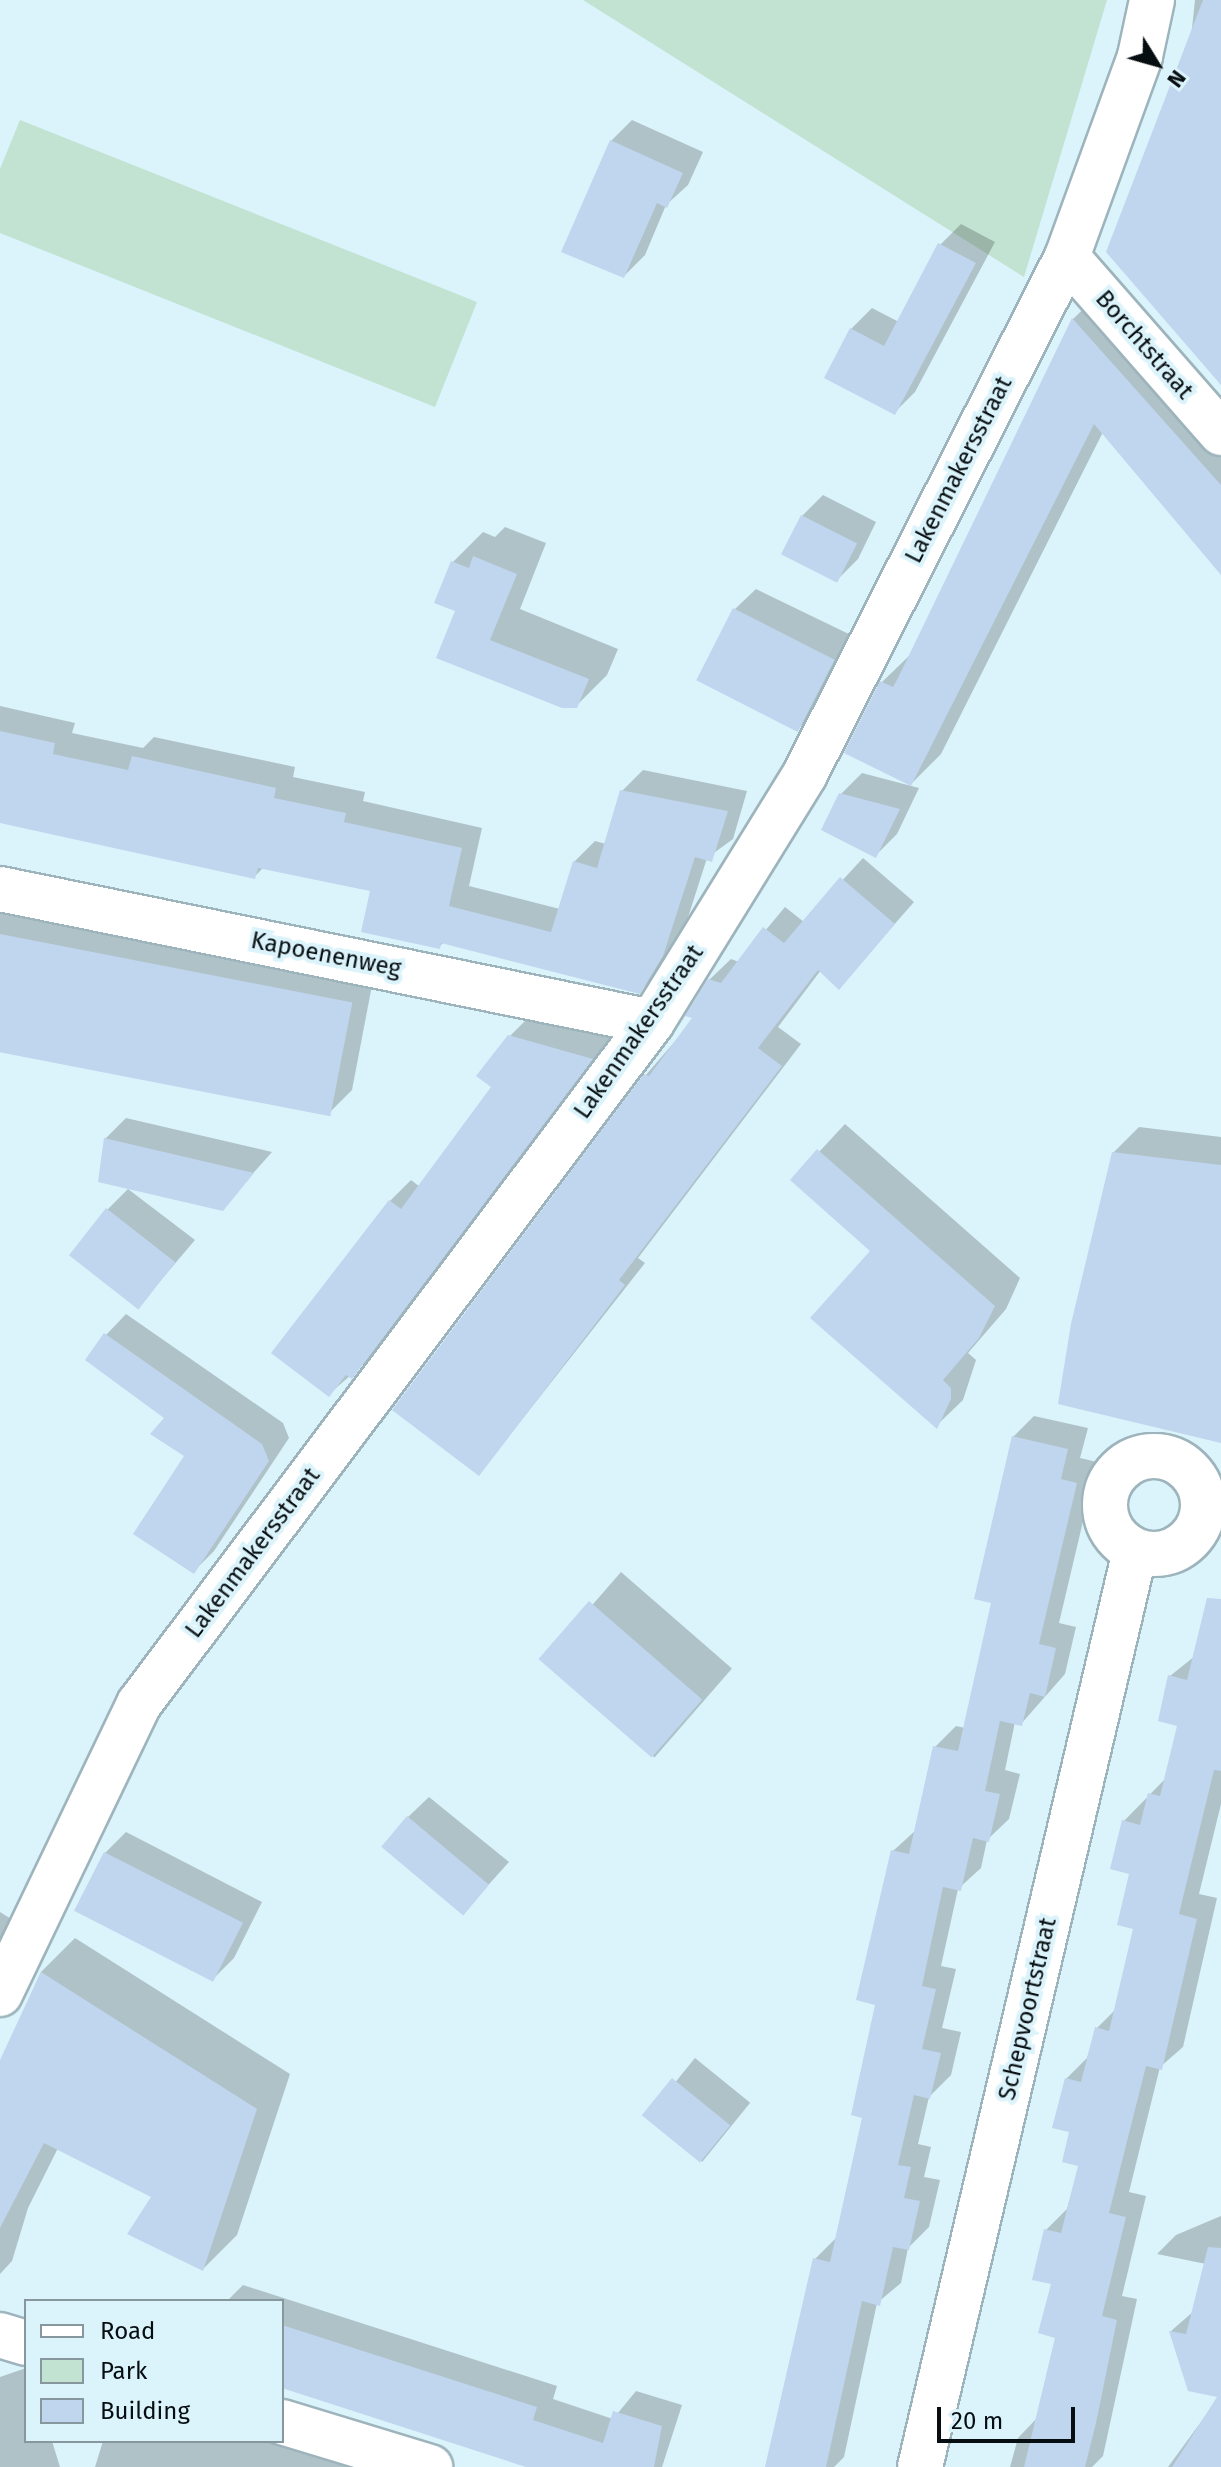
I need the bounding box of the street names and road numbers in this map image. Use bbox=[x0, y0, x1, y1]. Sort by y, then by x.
street label: Borchtstraat bbox=[1089, 285, 1199, 405]
street label: Lakenmakersstraat bbox=[900, 372, 1018, 568]
street label: Kapoenenweg bbox=[248, 926, 404, 984]
street label: Lakenmakersstraat bbox=[568, 940, 710, 1124]
street label: Lakenmakersstraat bbox=[180, 1462, 326, 1644]
street label: Schepvoortstraat bbox=[993, 1915, 1063, 2103]

